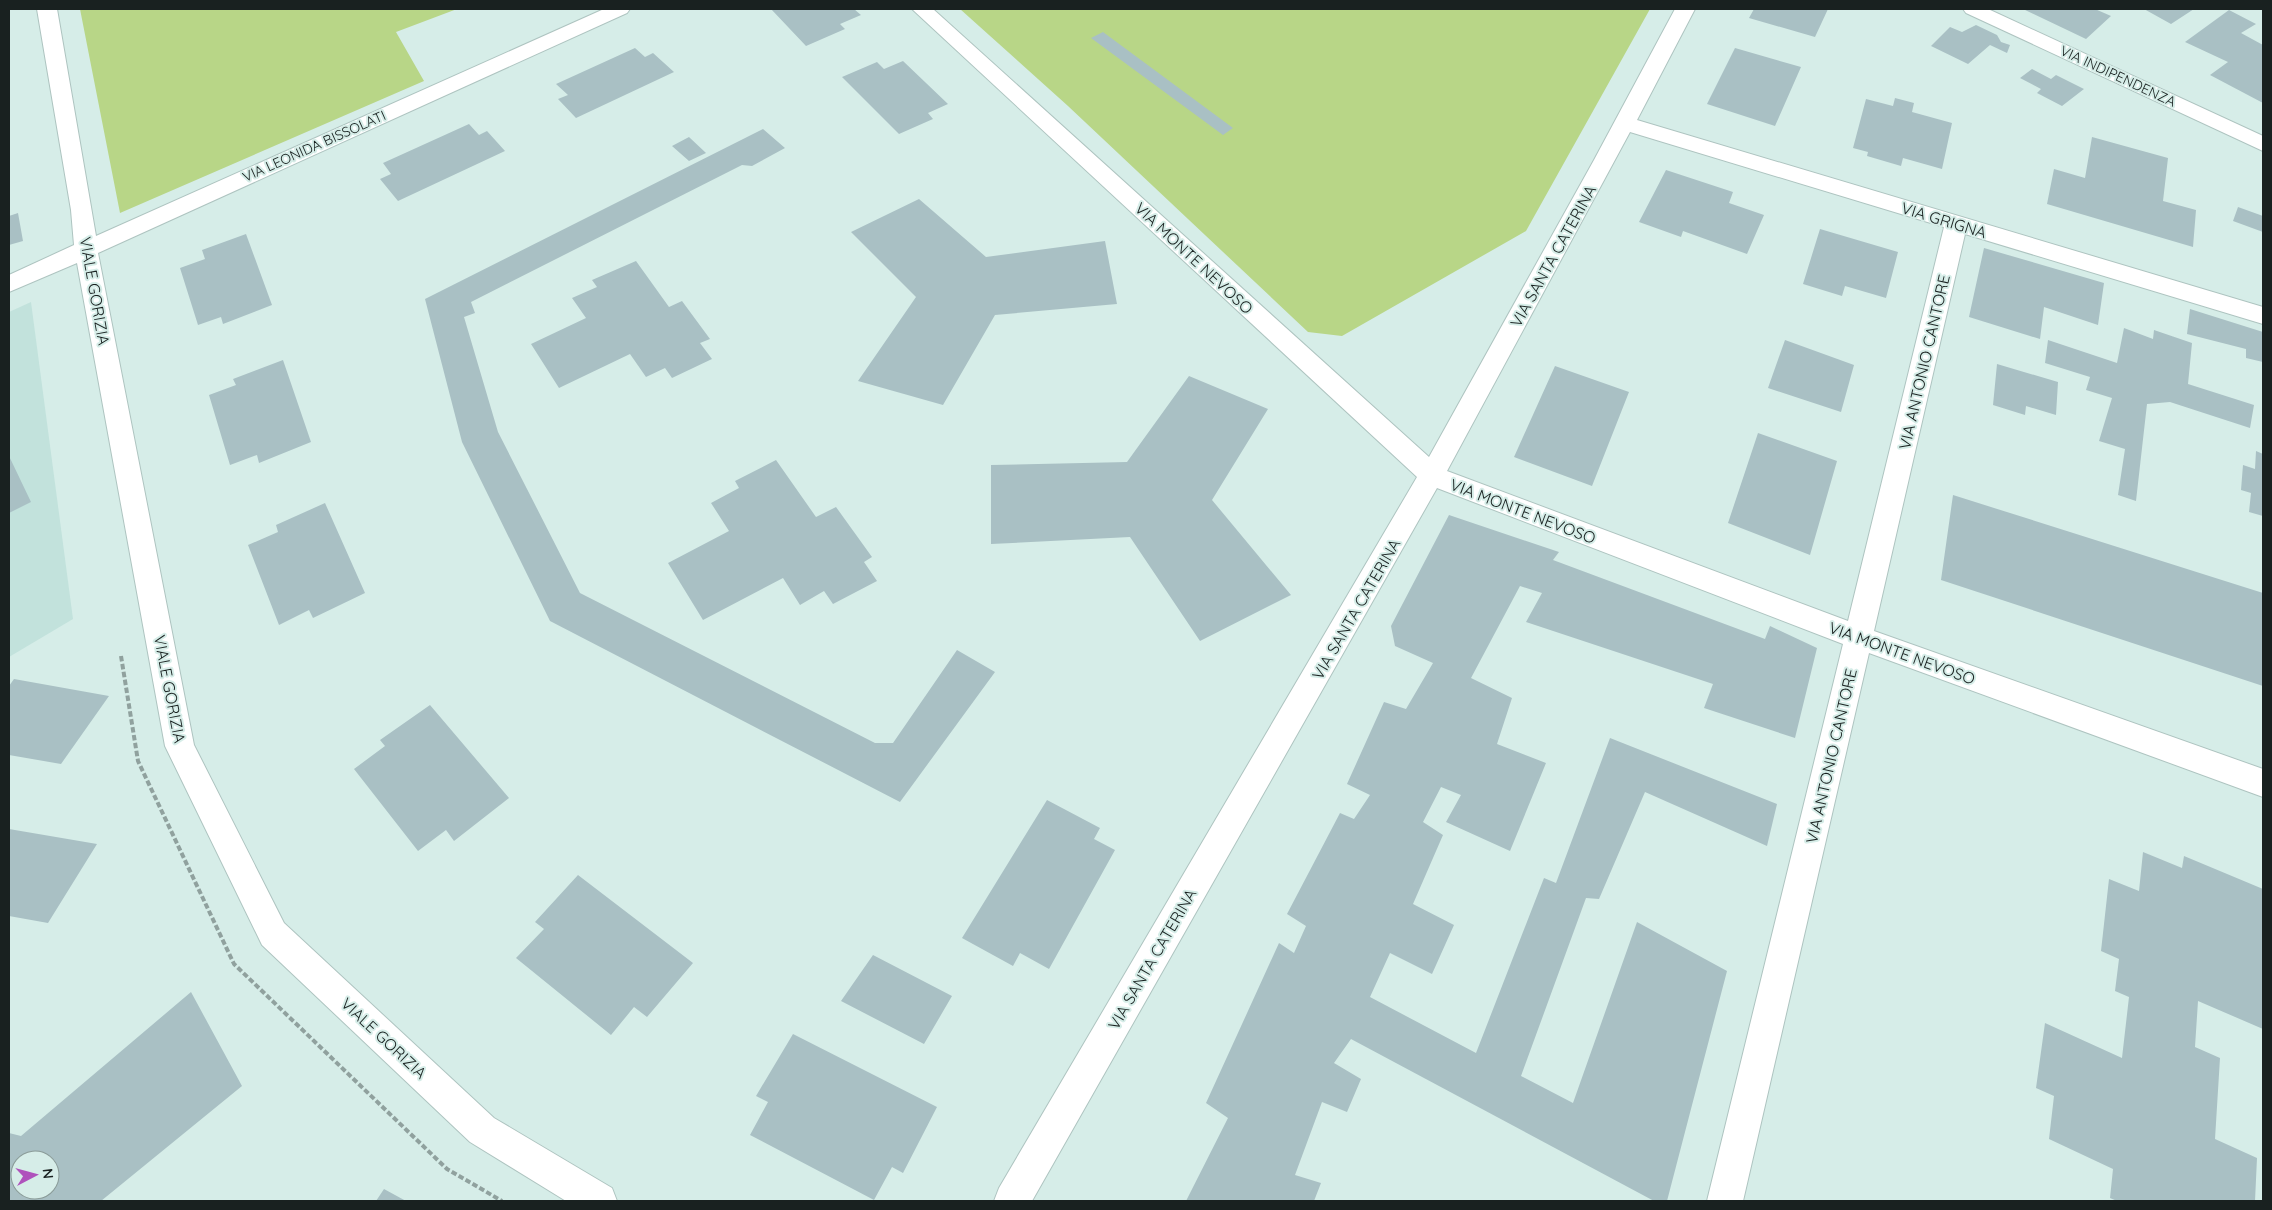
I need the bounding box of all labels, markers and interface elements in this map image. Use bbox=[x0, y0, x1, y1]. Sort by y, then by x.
street label: VIA INDIPENDENZA bbox=[2057, 41, 2179, 111]
street label: VIA LEONIDA BISSOLATI bbox=[239, 106, 389, 186]
street label: VIA SANTA CATERINA bbox=[1506, 181, 1600, 331]
street label: VIA MONTE NEVOSO bbox=[1131, 198, 1257, 318]
street label: VIA GRIGNA bbox=[1899, 198, 1989, 242]
street label: VIALE GORIZIA bbox=[76, 235, 114, 347]
street label: VIA ANTONIO CANTORE bbox=[1894, 272, 1954, 452]
street label: VIA MONTE NEVOSO bbox=[1447, 474, 1599, 548]
street label: VIA SANTA CATERINA bbox=[1307, 535, 1405, 683]
street label: VIA MONTE NEVOSO bbox=[1826, 617, 1978, 689]
street label: VIALE GORIZIA bbox=[150, 633, 190, 745]
street label: VIA ANTONIO CANTORE bbox=[1801, 666, 1861, 846]
street label: VIA SANTA CATERINA bbox=[1103, 885, 1201, 1033]
street label: VIALE GORIZIA bbox=[337, 993, 431, 1083]
north arrow bbox=[10, 1150, 60, 1200]
text: N bbox=[38, 1168, 57, 1180]

